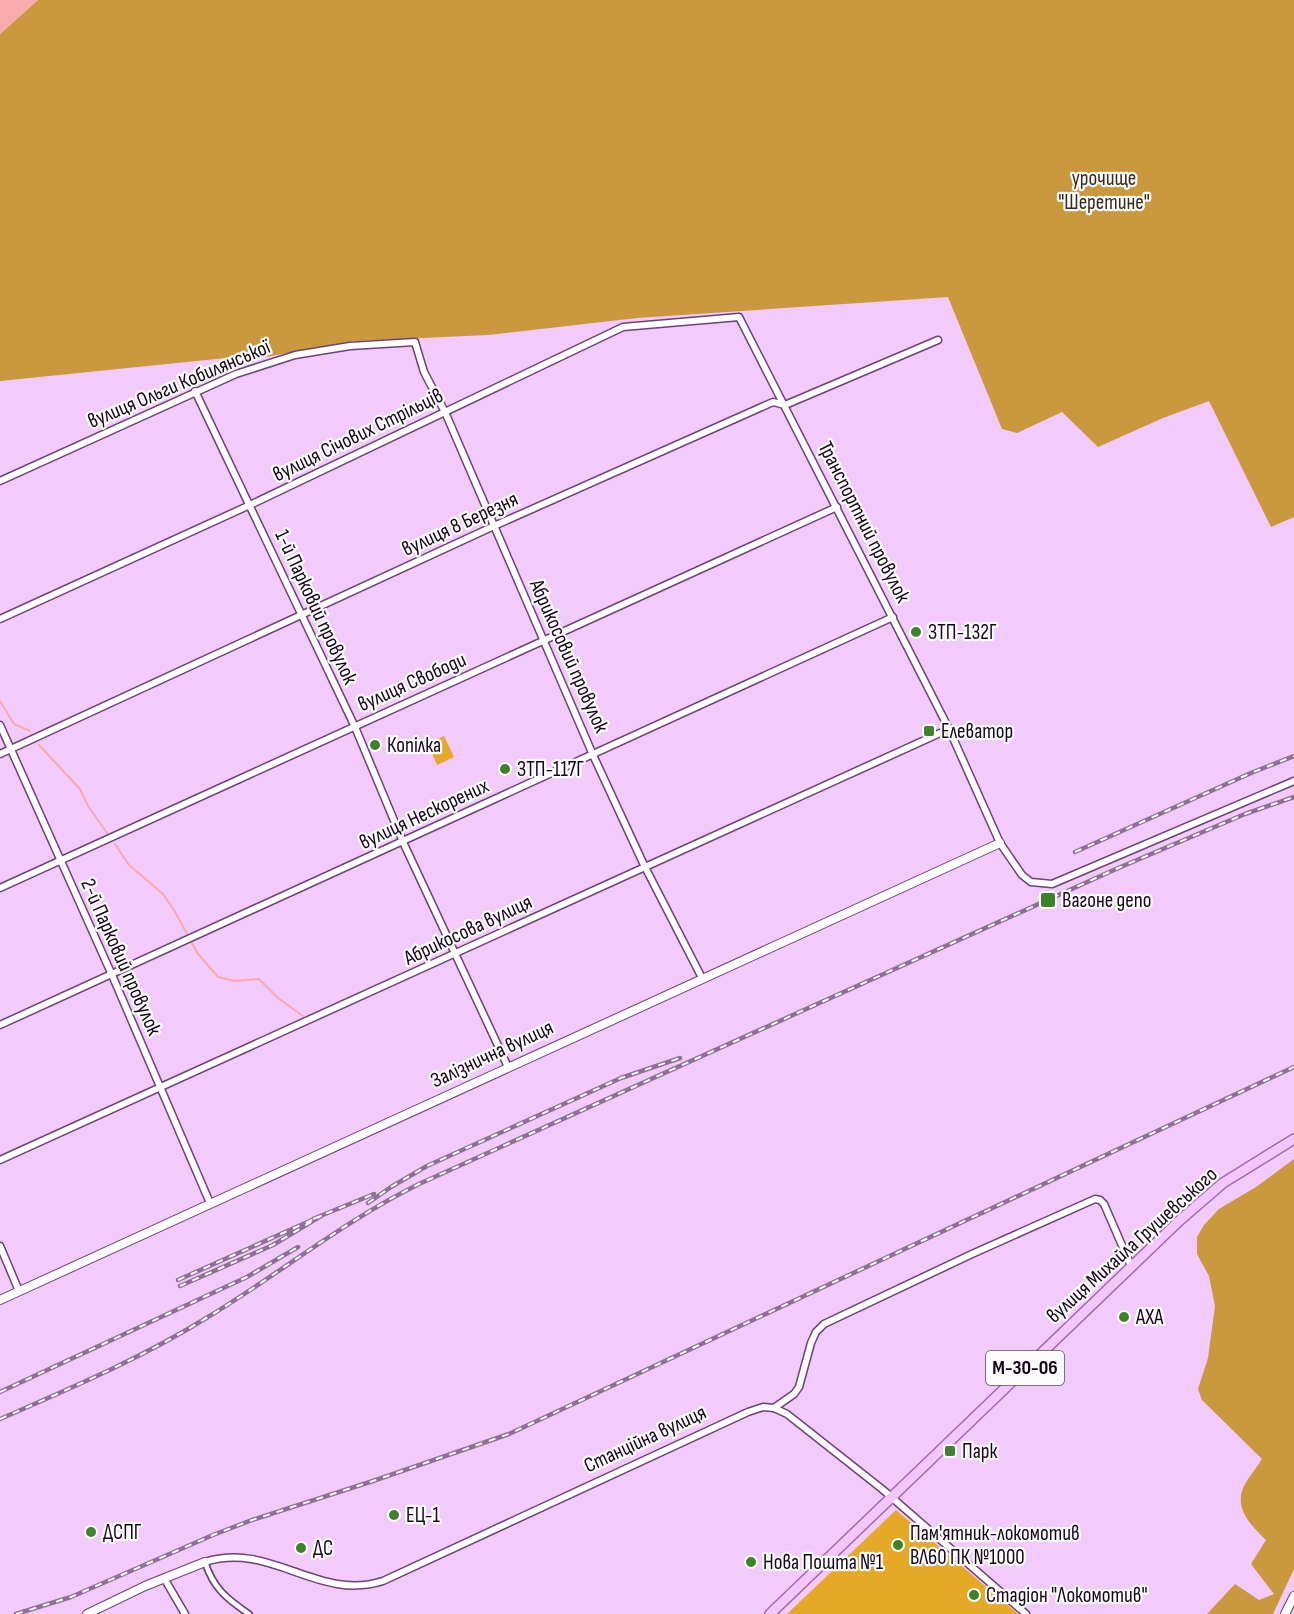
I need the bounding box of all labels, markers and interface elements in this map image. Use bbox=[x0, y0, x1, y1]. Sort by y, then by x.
park label: урочище "Шеретине" bbox=[1058, 166, 1150, 215]
street label: вулиця Ольги Кобилянської bbox=[84, 334, 275, 434]
street label: вулиця Січових Стрільців bbox=[269, 383, 447, 487]
street label: Транспортний провулок bbox=[813, 437, 915, 607]
street label: вулиця 8 Березня bbox=[398, 486, 522, 562]
street label: 1-й Парковий провулок bbox=[269, 526, 363, 688]
street label: Абрикосовий провулок bbox=[524, 575, 614, 737]
place label: ЗТП-132Г bbox=[928, 620, 997, 645]
marker: ЗТП-132Г bbox=[909, 625, 923, 639]
street label: вулиця Свободи bbox=[354, 647, 470, 717]
place label: Елеватор bbox=[941, 719, 1013, 744]
marker: Елеватор bbox=[922, 724, 936, 738]
place label: Копілка bbox=[387, 733, 441, 758]
marker: Копілка bbox=[368, 738, 382, 752]
place label: ЗТП-117Г bbox=[517, 757, 584, 782]
marker: ЗТП-117Г bbox=[498, 762, 512, 776]
street label: вулиця Нескорених bbox=[355, 773, 493, 855]
street label: 2-й Парковий провулок bbox=[75, 875, 167, 1039]
place label: Вагоне депо bbox=[1062, 888, 1151, 913]
street label: Абрикосова вулиця bbox=[399, 889, 536, 971]
marker: Вагоне депо bbox=[1039, 891, 1057, 909]
street label: Залізнична вулиця bbox=[427, 1015, 557, 1093]
street label: вулиця Михайла Грушевського bbox=[1042, 1162, 1222, 1328]
place label: AXA bbox=[1135, 1305, 1164, 1330]
marker: AXA bbox=[1117, 1310, 1131, 1324]
road number: М-30-06 bbox=[986, 1351, 1064, 1385]
street label: Станційна вулиця bbox=[580, 1400, 710, 1478]
place label: Парк bbox=[962, 1439, 997, 1464]
marker: Парк bbox=[943, 1444, 957, 1458]
place label: ЕЦ-1 bbox=[406, 1503, 440, 1528]
marker: ЕЦ-1 bbox=[387, 1508, 401, 1522]
place label: ДСПГ bbox=[103, 1520, 142, 1545]
place label: Пам'ятник-локомотив ВЛ60 ПК №1000 bbox=[910, 1521, 1080, 1570]
marker: ДСПГ bbox=[84, 1525, 98, 1539]
place label: ДС bbox=[313, 1536, 333, 1561]
marker: Пам'ятник-локомотив ВЛ60 ПК №1000 bbox=[891, 1538, 905, 1552]
marker: ДС bbox=[294, 1541, 308, 1555]
place label: Нова Пошта №1 bbox=[763, 1550, 884, 1575]
marker: Нова Пошта №1 bbox=[744, 1555, 758, 1569]
place label: Стадіон "Локомотив" bbox=[986, 1583, 1148, 1608]
marker: Стадіон "Локомотив" bbox=[967, 1588, 981, 1602]

